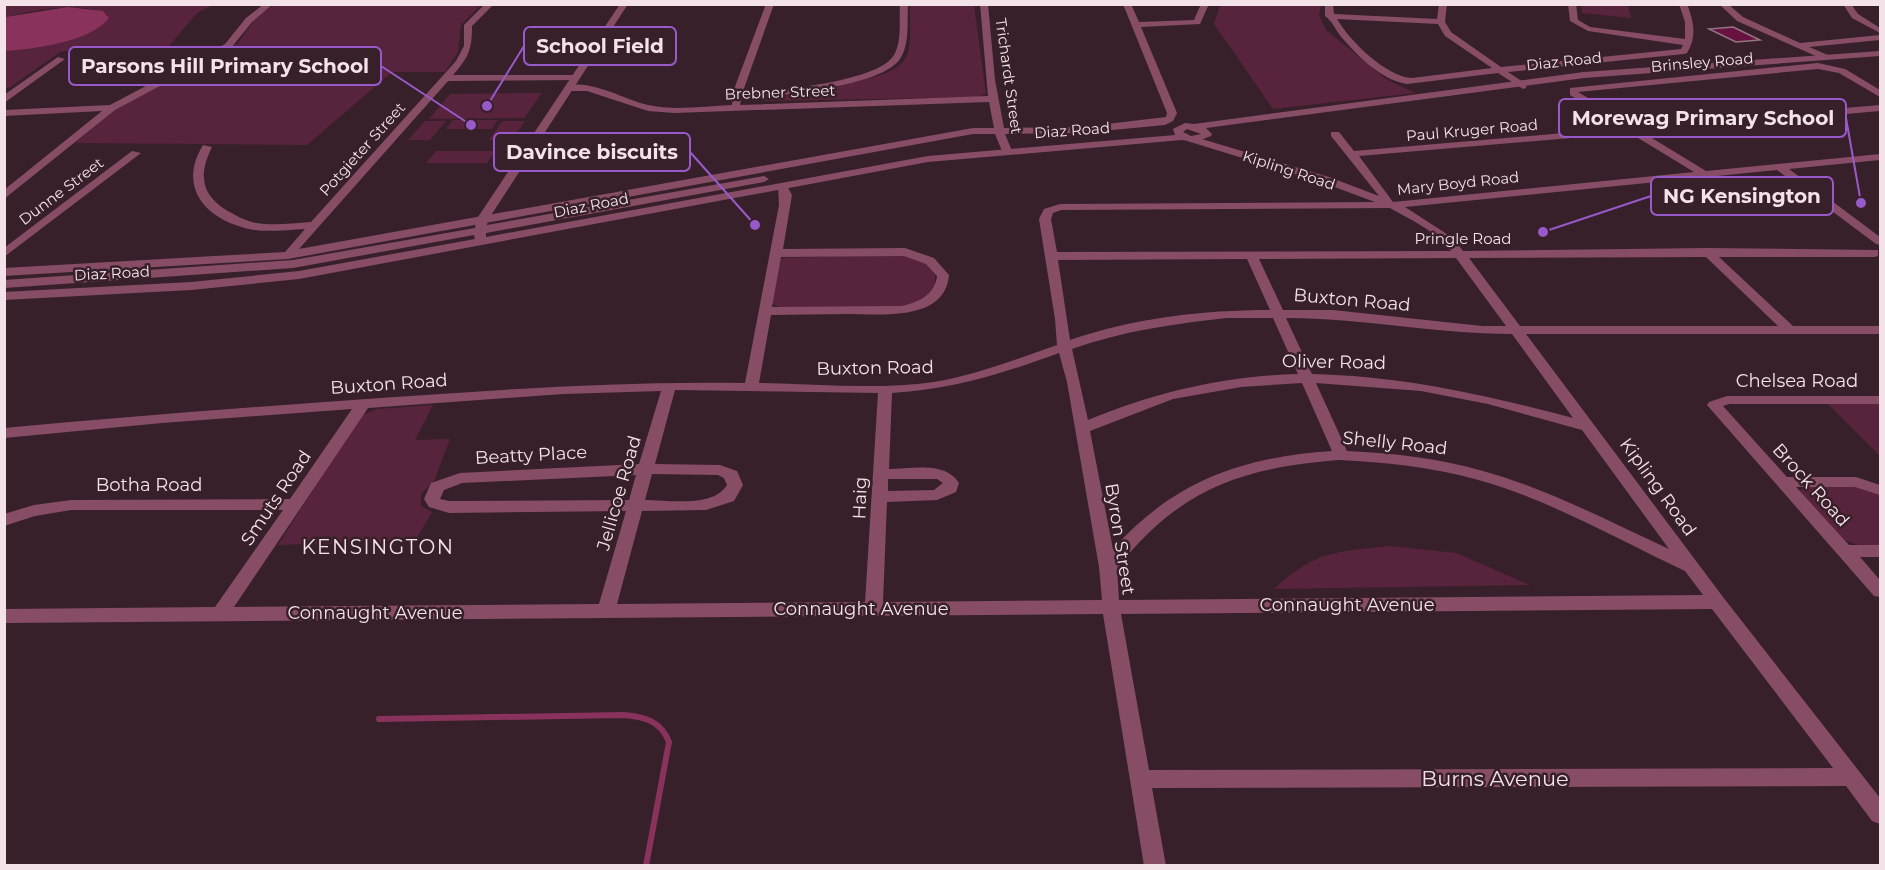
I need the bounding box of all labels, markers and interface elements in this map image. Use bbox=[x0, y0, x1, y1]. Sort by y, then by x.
street label: Trichardt Street bbox=[991, 17, 1027, 135]
callout: School Field bbox=[524, 27, 676, 65]
text: School Field bbox=[536, 34, 664, 58]
callout: Parsons Hill Primary School bbox=[69, 47, 381, 85]
street label: Diaz Road bbox=[1525, 48, 1603, 74]
street label: Brinsley Road bbox=[1650, 48, 1754, 76]
text: Parsons Hill Primary School bbox=[81, 54, 369, 78]
street label: Brebner Street bbox=[724, 81, 836, 103]
street label: Potgieter Street bbox=[315, 98, 409, 200]
callout: Morewag Primary School bbox=[1559, 99, 1846, 137]
text: Morewag Primary School bbox=[1572, 106, 1834, 130]
street label: Paul Kruger Road bbox=[1405, 115, 1539, 145]
street label: Diaz Road bbox=[1033, 118, 1111, 142]
callout: Davince biscuits bbox=[494, 133, 690, 171]
text: Davince biscuits bbox=[506, 140, 678, 164]
street label: Kipling Road bbox=[1240, 146, 1338, 194]
street label: Dunne Street bbox=[15, 153, 107, 229]
street label: Mary Boyd Road bbox=[1396, 167, 1520, 199]
callout: NG Kensington bbox=[1651, 177, 1833, 215]
text: NG Kensington bbox=[1663, 184, 1821, 208]
street label: Diaz Road bbox=[552, 188, 630, 222]
street label: Pringle Road bbox=[1414, 229, 1512, 248]
street label: Diaz Road bbox=[74, 262, 150, 284]
street label: Buxton Road bbox=[1293, 284, 1411, 316]
street label: Oliver Road bbox=[1282, 350, 1386, 374]
street label: Buxton Road bbox=[816, 356, 934, 380]
street label: Buxton Road bbox=[330, 369, 448, 399]
street label: Chelsea Road bbox=[1736, 370, 1858, 392]
street label: Shelly Road bbox=[1342, 427, 1448, 459]
street label: Jellicoe Road bbox=[592, 433, 646, 554]
street label: Kipling Road bbox=[1615, 434, 1701, 540]
street label: Brock Road bbox=[1768, 439, 1854, 531]
street label: Beatty Place bbox=[474, 441, 588, 469]
street label: Smuts Road bbox=[236, 446, 316, 550]
street label: Botha Road bbox=[96, 474, 202, 496]
street label: Haig bbox=[848, 476, 872, 520]
street label: Byron Street bbox=[1100, 482, 1140, 596]
district label: KENSINGTON bbox=[301, 535, 455, 559]
street label: Connaught Avenue bbox=[1259, 594, 1435, 616]
street label: Connaught Avenue bbox=[773, 598, 949, 620]
street label: Connaught Avenue bbox=[287, 602, 463, 624]
street label: Burns Avenue bbox=[1421, 766, 1569, 791]

